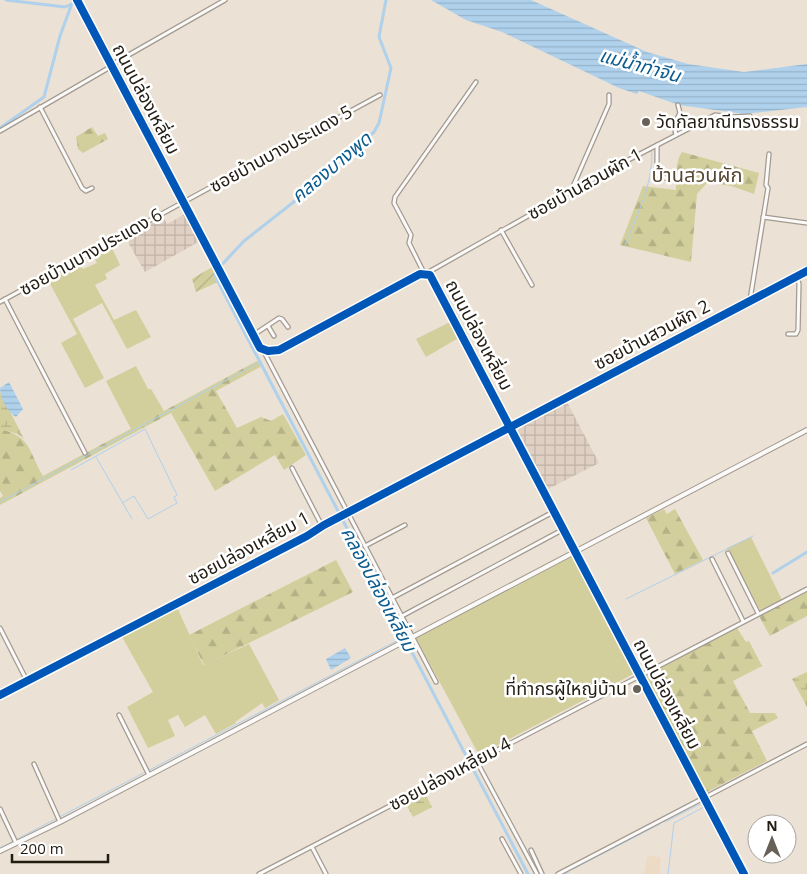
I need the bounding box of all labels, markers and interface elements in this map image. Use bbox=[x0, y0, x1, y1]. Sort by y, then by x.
street label: ถนนปล่องเหลี่ยม bbox=[108, 39, 186, 158]
water label: แม่น้ำท่าจีน bbox=[597, 42, 685, 89]
street label: ซอยบ้านบางประแดง 5 bbox=[205, 99, 356, 197]
place label: วัดกัลยาณีทรงธรรม bbox=[656, 109, 799, 133]
marker: วัดกัลยาณีทรงธรรม bbox=[640, 116, 652, 128]
water label: คลองบางพูด bbox=[285, 125, 378, 208]
street label: ซอยบ้านสวนผัก 1 bbox=[523, 142, 646, 225]
district label: บ้านสวนผัก bbox=[652, 161, 742, 188]
street label: ซอยบ้านบางประแดง 6 bbox=[15, 202, 166, 300]
street label: ถนนปล่องเหลี่ยม bbox=[441, 275, 519, 394]
street label: ซอยบ้านสวนผัก 2 bbox=[589, 294, 714, 375]
street label: ซอยปล่องเหลี่ยม 1 bbox=[183, 505, 314, 589]
water label: คลองปล่องเหลี่ยม bbox=[335, 522, 423, 657]
street label: ถนนปล่องเหลี่ยม bbox=[629, 634, 707, 753]
place label: ที่ทำกรผู้ใหญ่บ้าน bbox=[505, 676, 627, 701]
marker: ที่ทำกรผู้ใหญ่บ้าน bbox=[631, 683, 643, 695]
street label: ซอยปล่องเหลี่ยม 4 bbox=[384, 731, 515, 815]
north arrow bbox=[747, 814, 797, 864]
text: N bbox=[766, 816, 778, 835]
scale bar bbox=[12, 832, 109, 864]
text: 200 m bbox=[20, 838, 64, 858]

